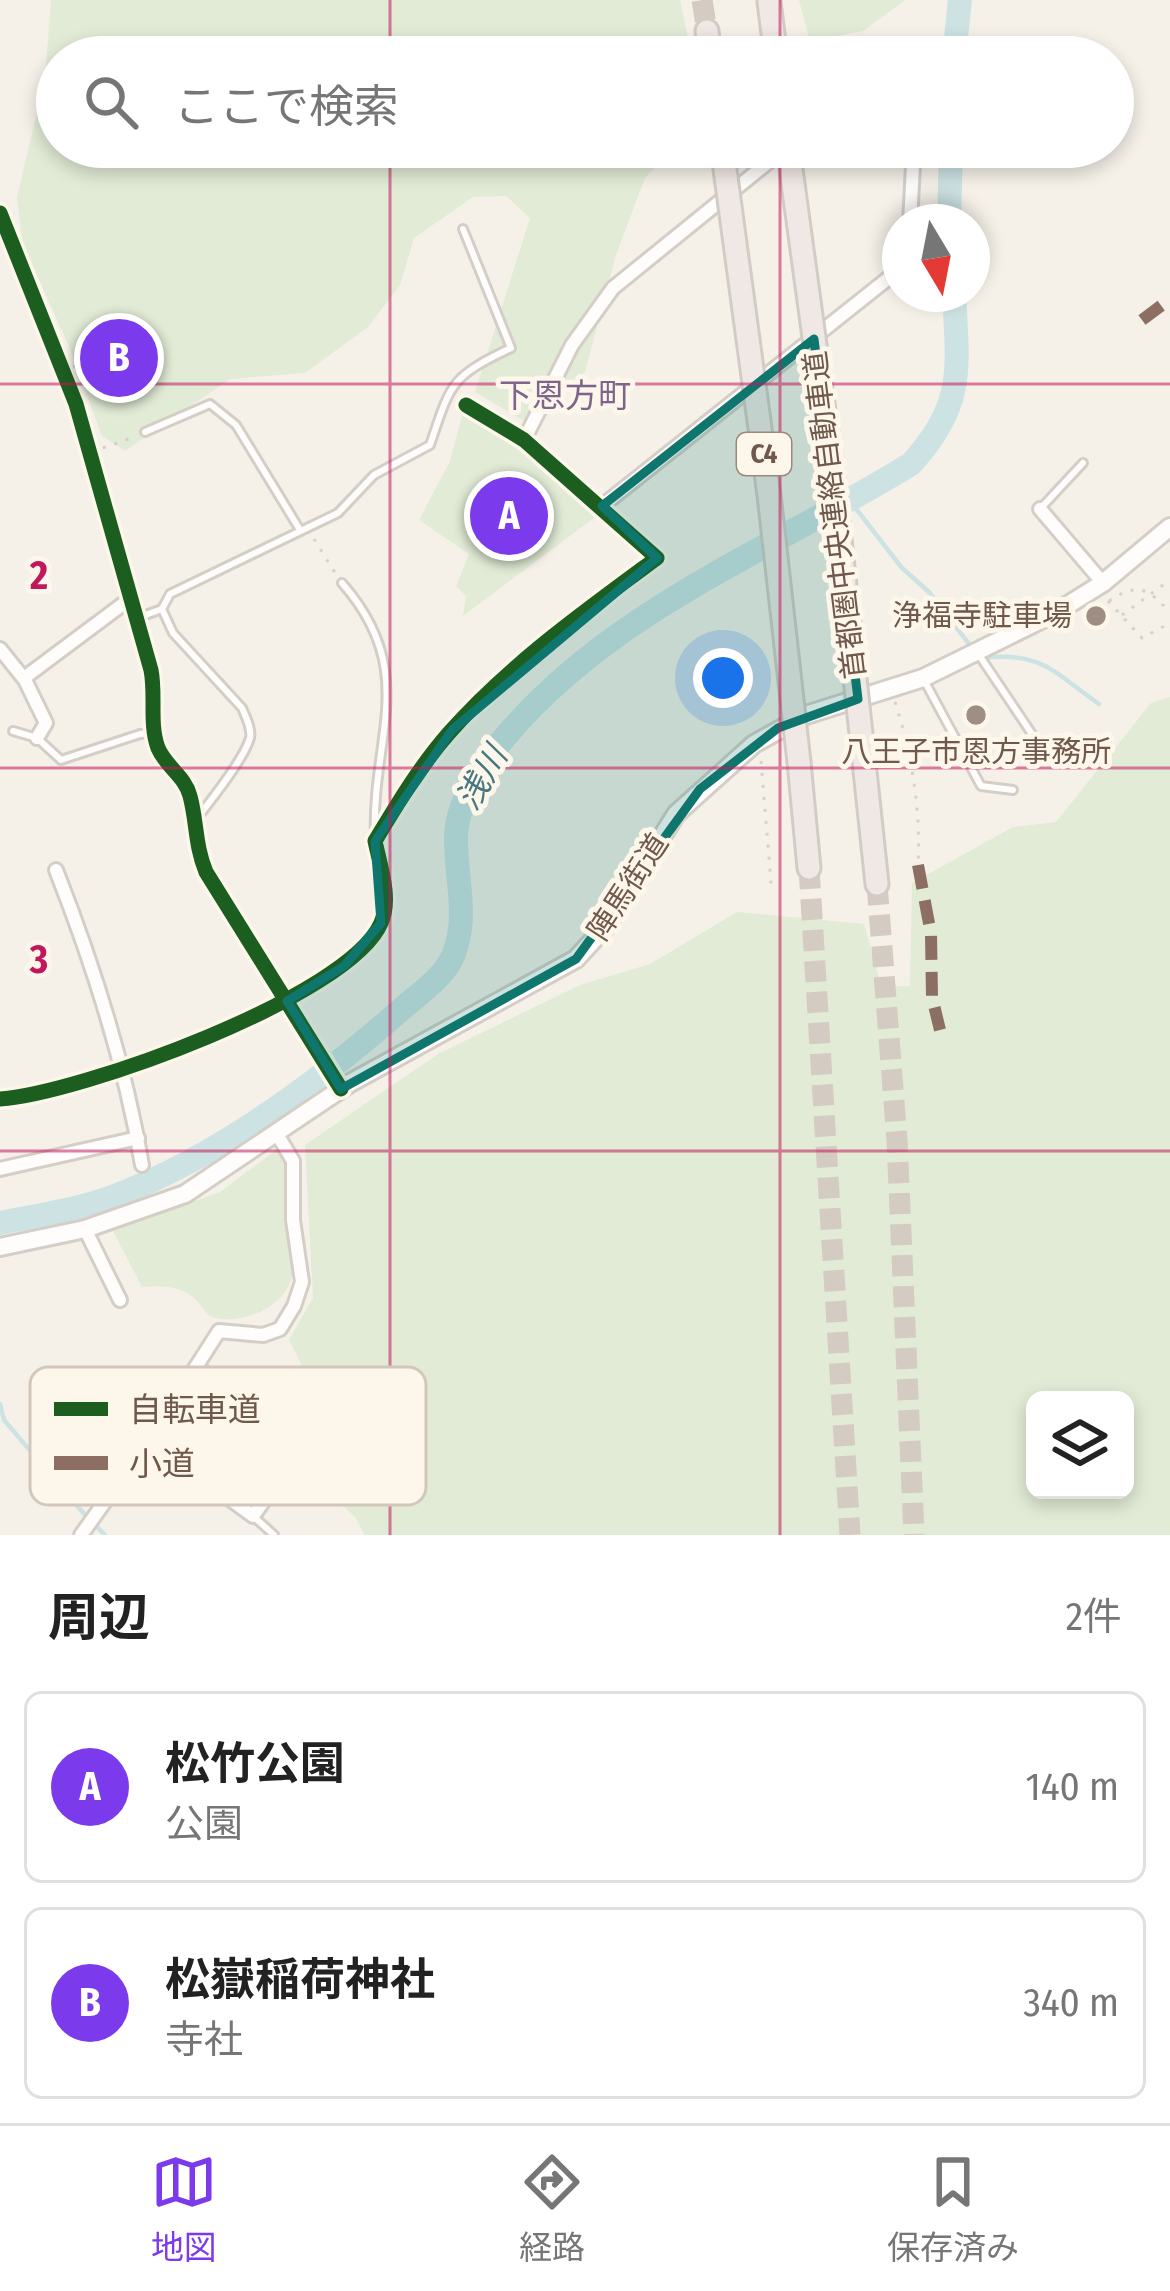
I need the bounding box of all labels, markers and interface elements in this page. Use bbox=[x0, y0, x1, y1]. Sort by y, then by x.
search box bbox=[36, 36, 1134, 168]
icon: search bbox=[78, 69, 144, 135]
text: ここで検索 bbox=[174, 80, 399, 134]
north arrow bbox=[882, 204, 990, 312]
pin: B bbox=[80, 313, 158, 403]
street label: 首都圏中央連絡自動車道 bbox=[797, 349, 873, 681]
district label: 下恩方町 bbox=[499, 376, 631, 416]
road number: C4 bbox=[737, 433, 791, 475]
pin: A bbox=[470, 471, 548, 561]
text: 2 bbox=[29, 553, 48, 599]
place label: 浄福寺駐車場 bbox=[892, 598, 1072, 634]
marker: 浄福寺駐車場 bbox=[1083, 603, 1109, 629]
your location bbox=[693, 648, 753, 708]
marker: 八王子市恩方事務所 bbox=[963, 702, 989, 728]
place label: 八王子市恩方事務所 bbox=[841, 734, 1111, 770]
water label: 浅川 bbox=[448, 737, 517, 817]
street label: 陣馬街道 bbox=[580, 827, 676, 947]
text: 3 bbox=[29, 937, 48, 983]
legend bbox=[30, 1367, 426, 1505]
text: 自転車道 bbox=[129, 1390, 261, 1430]
map controls bbox=[1026, 1391, 1134, 1499]
button: layers bbox=[1026, 1391, 1134, 1499]
text: 小道 bbox=[129, 1444, 195, 1484]
text: 周辺 bbox=[48, 1587, 150, 1649]
text: 2件 bbox=[1066, 1594, 1122, 1640]
text: 松竹公園 bbox=[165, 1737, 345, 1791]
text: A bbox=[79, 1764, 101, 1810]
text: 140 m bbox=[1025, 1764, 1119, 1810]
text: 公園 bbox=[165, 1801, 243, 1847]
text: 松嶽稲荷神社 bbox=[165, 1953, 435, 2007]
text: B bbox=[79, 1980, 101, 2026]
text: 340 m bbox=[1023, 1980, 1119, 2026]
text: 寺社 bbox=[165, 2017, 243, 2063]
tab: 地図 bbox=[151, 2149, 217, 2269]
tab: 経路 bbox=[519, 2149, 585, 2269]
tab: 保存済み bbox=[887, 2149, 1019, 2269]

